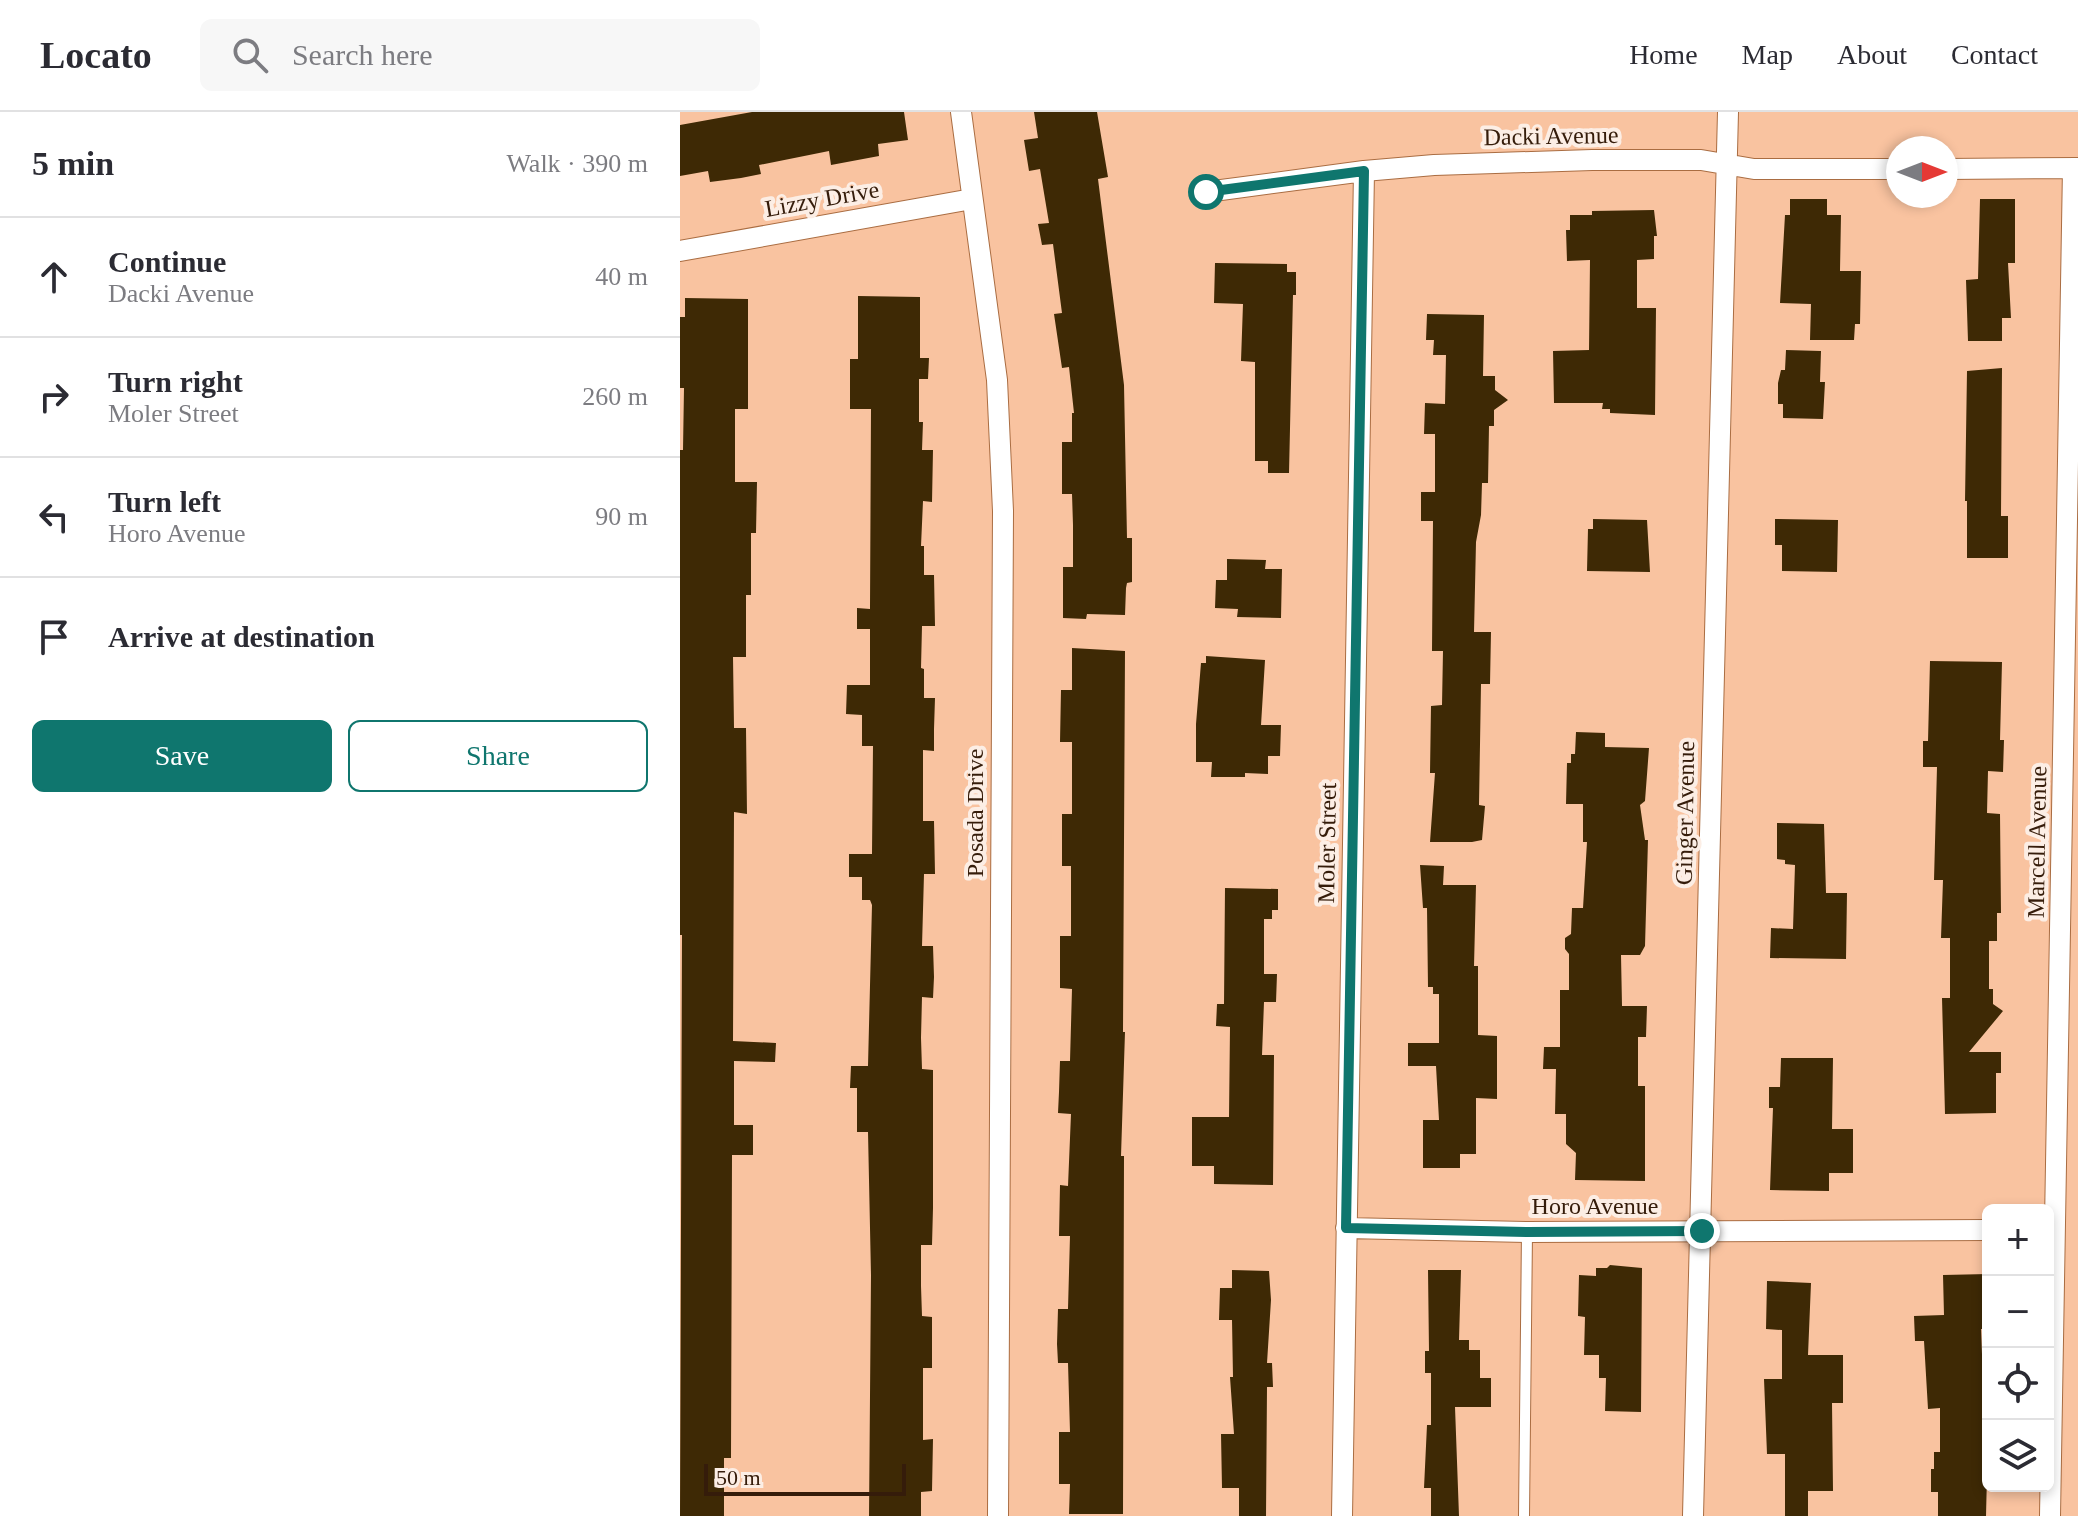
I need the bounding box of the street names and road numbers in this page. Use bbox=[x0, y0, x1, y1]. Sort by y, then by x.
street label: Dacki Avenue bbox=[1483, 122, 1619, 150]
street label: Lizzy Drive bbox=[763, 176, 881, 222]
street label: Ginger Avenue bbox=[1671, 741, 1699, 885]
street label: Posada Drive bbox=[962, 749, 988, 877]
street label: Marcell Avenue bbox=[2023, 766, 2051, 918]
street label: Moler Street bbox=[1313, 782, 1341, 904]
street label: Horo Avenue bbox=[1532, 1193, 1658, 1219]

